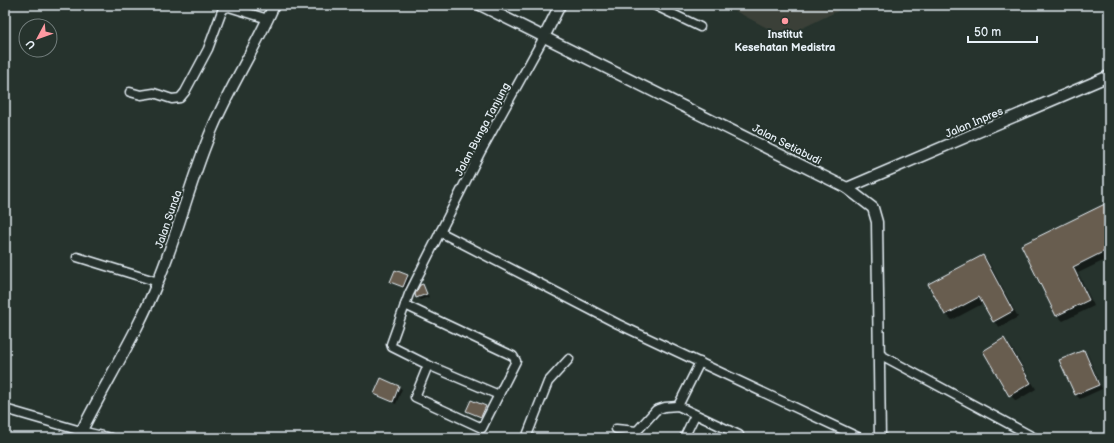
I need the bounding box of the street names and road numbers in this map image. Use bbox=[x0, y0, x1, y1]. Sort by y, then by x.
street label: Jalan Bunga Tanjung bbox=[452, 80, 513, 178]
street label: Jalan Inpres bbox=[943, 104, 1005, 140]
street label: Jalan Setiabudi bbox=[750, 121, 823, 167]
street label: Jalan Sunda bbox=[152, 188, 185, 250]

